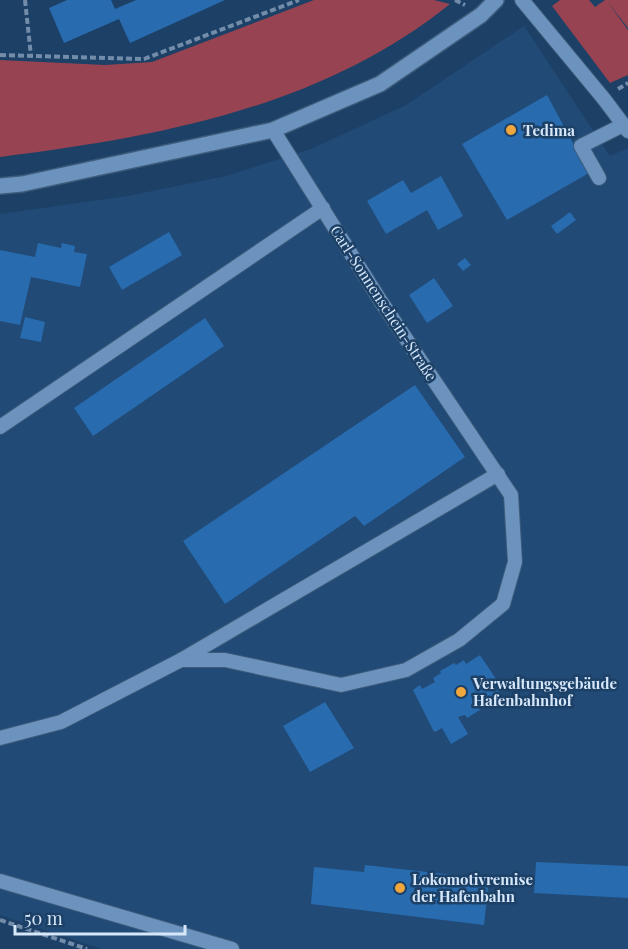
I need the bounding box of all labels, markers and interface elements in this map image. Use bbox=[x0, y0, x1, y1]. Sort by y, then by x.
place label: Tedima bbox=[523, 120, 575, 140]
marker: Tedima bbox=[504, 123, 518, 137]
street label: Carl-Sonnenschein-Straße bbox=[326, 221, 442, 385]
place label: Verwaltungsgebäude Hafenbahnhof bbox=[472, 673, 617, 710]
marker: Verwaltungsgebäude Hafenbahnhof bbox=[454, 685, 468, 699]
place label: Lokomotivremise der Hafenbahn bbox=[412, 869, 534, 906]
marker: Lokomotivremise der Hafenbahn bbox=[393, 881, 407, 895]
scale bar bbox=[15, 898, 184, 936]
text: 50 m bbox=[24, 906, 63, 930]

